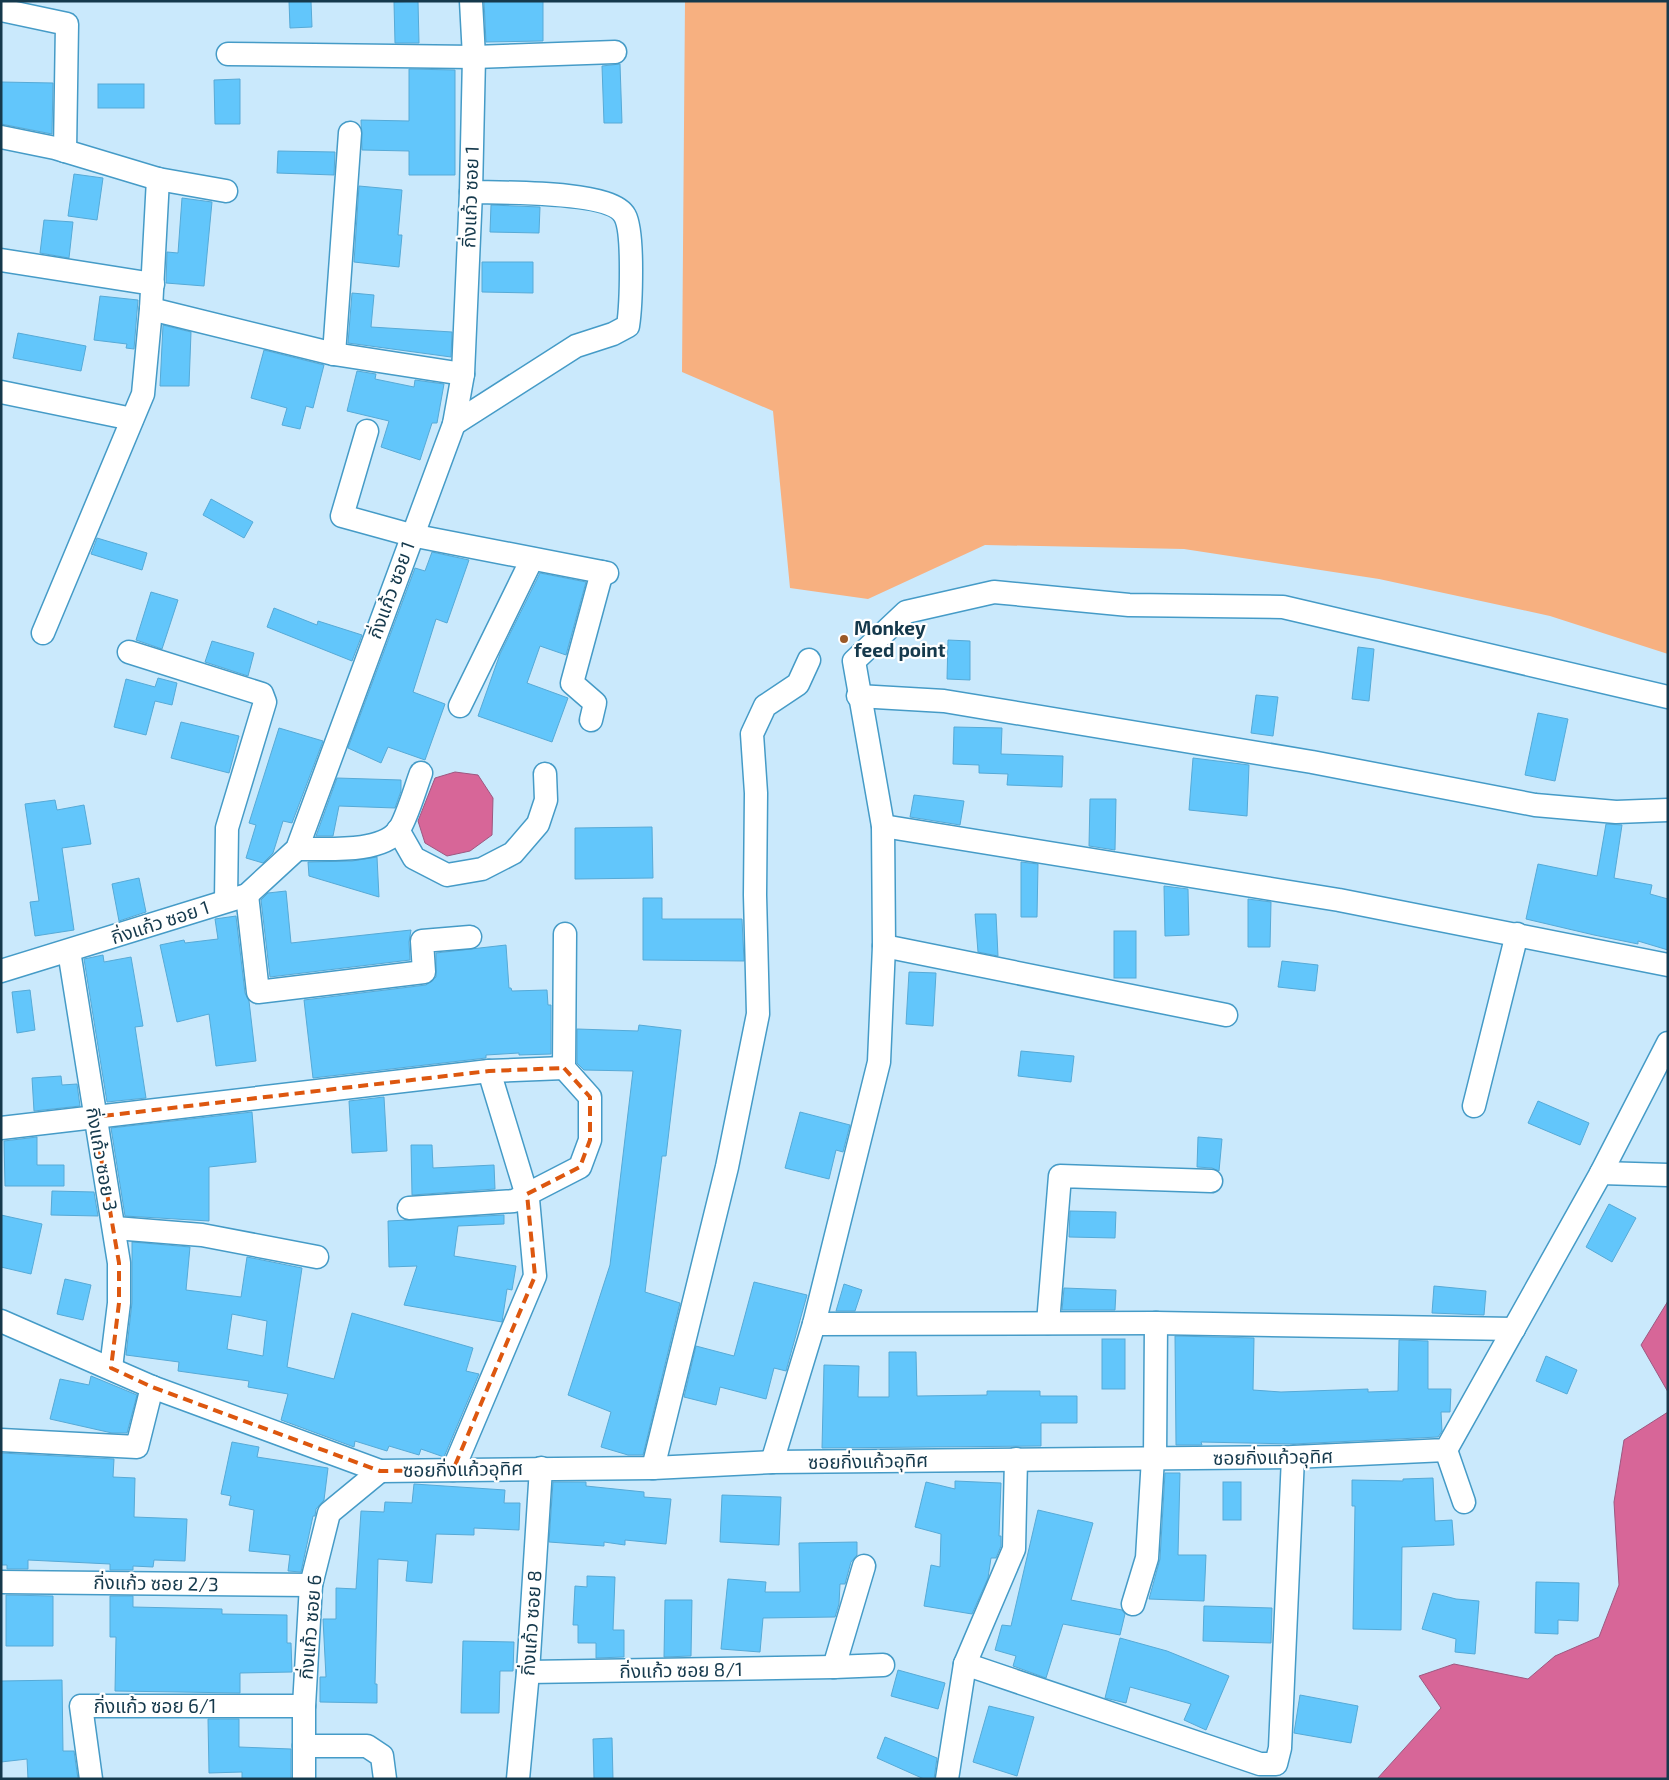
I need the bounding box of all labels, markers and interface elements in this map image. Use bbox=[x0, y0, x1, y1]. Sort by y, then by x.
street label: กิ่งแก้ว ซอย 1 bbox=[456, 146, 483, 248]
street label: กิ่งแก้ว ซอย 1 bbox=[362, 538, 419, 642]
place label: Monkey feed point bbox=[854, 616, 946, 661]
marker: Monkey feed point bbox=[838, 633, 850, 645]
street label: กิ่งแก้ว ซอย 1 bbox=[108, 895, 212, 948]
street label: กิ่งแก้ว ซอย 3 bbox=[82, 1105, 123, 1213]
street label: ซอยกิ่งแก้วอุทิศ bbox=[1213, 1444, 1333, 1470]
street label: ซอยกิ่งแก้วอุทิศ bbox=[808, 1448, 928, 1474]
street label: ซอยกิ่งแก้วอุทิศ bbox=[403, 1456, 523, 1482]
street label: กิ่งแก้ว ซอย 8 bbox=[515, 1569, 546, 1677]
street label: กิ่งแก้ว ซอย 2/3 bbox=[93, 1570, 219, 1595]
street label: กิ่งแก้ว ซอย 6 bbox=[293, 1574, 326, 1680]
street label: กิ่งแก้ว ซอย 8/1 bbox=[619, 1657, 743, 1682]
street label: กิ่งแก้ว ซอย 6/1 bbox=[94, 1694, 216, 1717]

